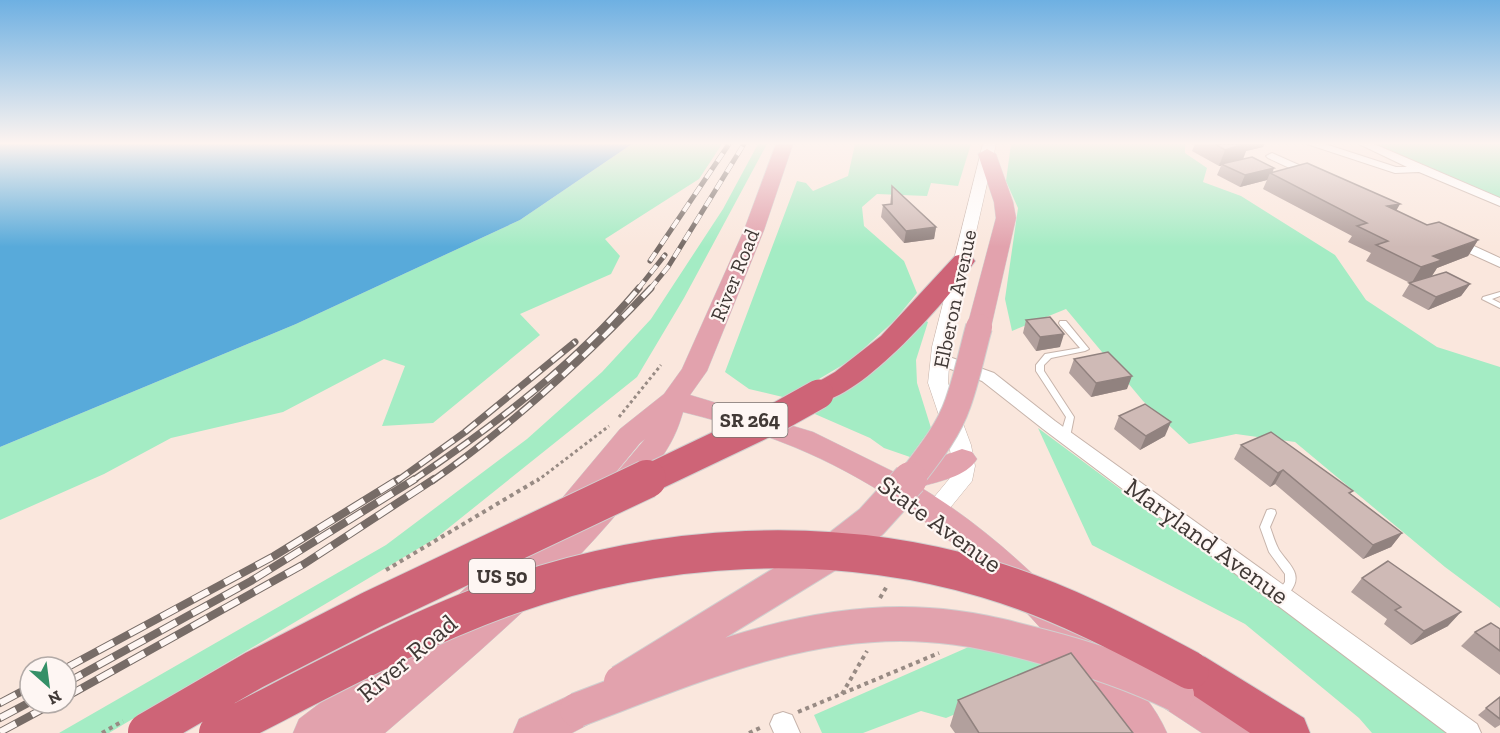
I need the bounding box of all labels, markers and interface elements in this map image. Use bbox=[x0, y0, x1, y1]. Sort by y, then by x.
street label: River Road bbox=[705, 225, 765, 325]
street label: Elberon Avenue bbox=[928, 227, 981, 371]
road number: SR 264 bbox=[712, 403, 788, 437]
street label: State Avenue bbox=[872, 468, 1008, 580]
street label: Maryland Avenue bbox=[1119, 471, 1295, 611]
road number: US 50 bbox=[469, 559, 535, 593]
street label: River Road bbox=[351, 607, 463, 709]
north arrow bbox=[18, 655, 78, 715]
text: N bbox=[45, 687, 65, 709]

